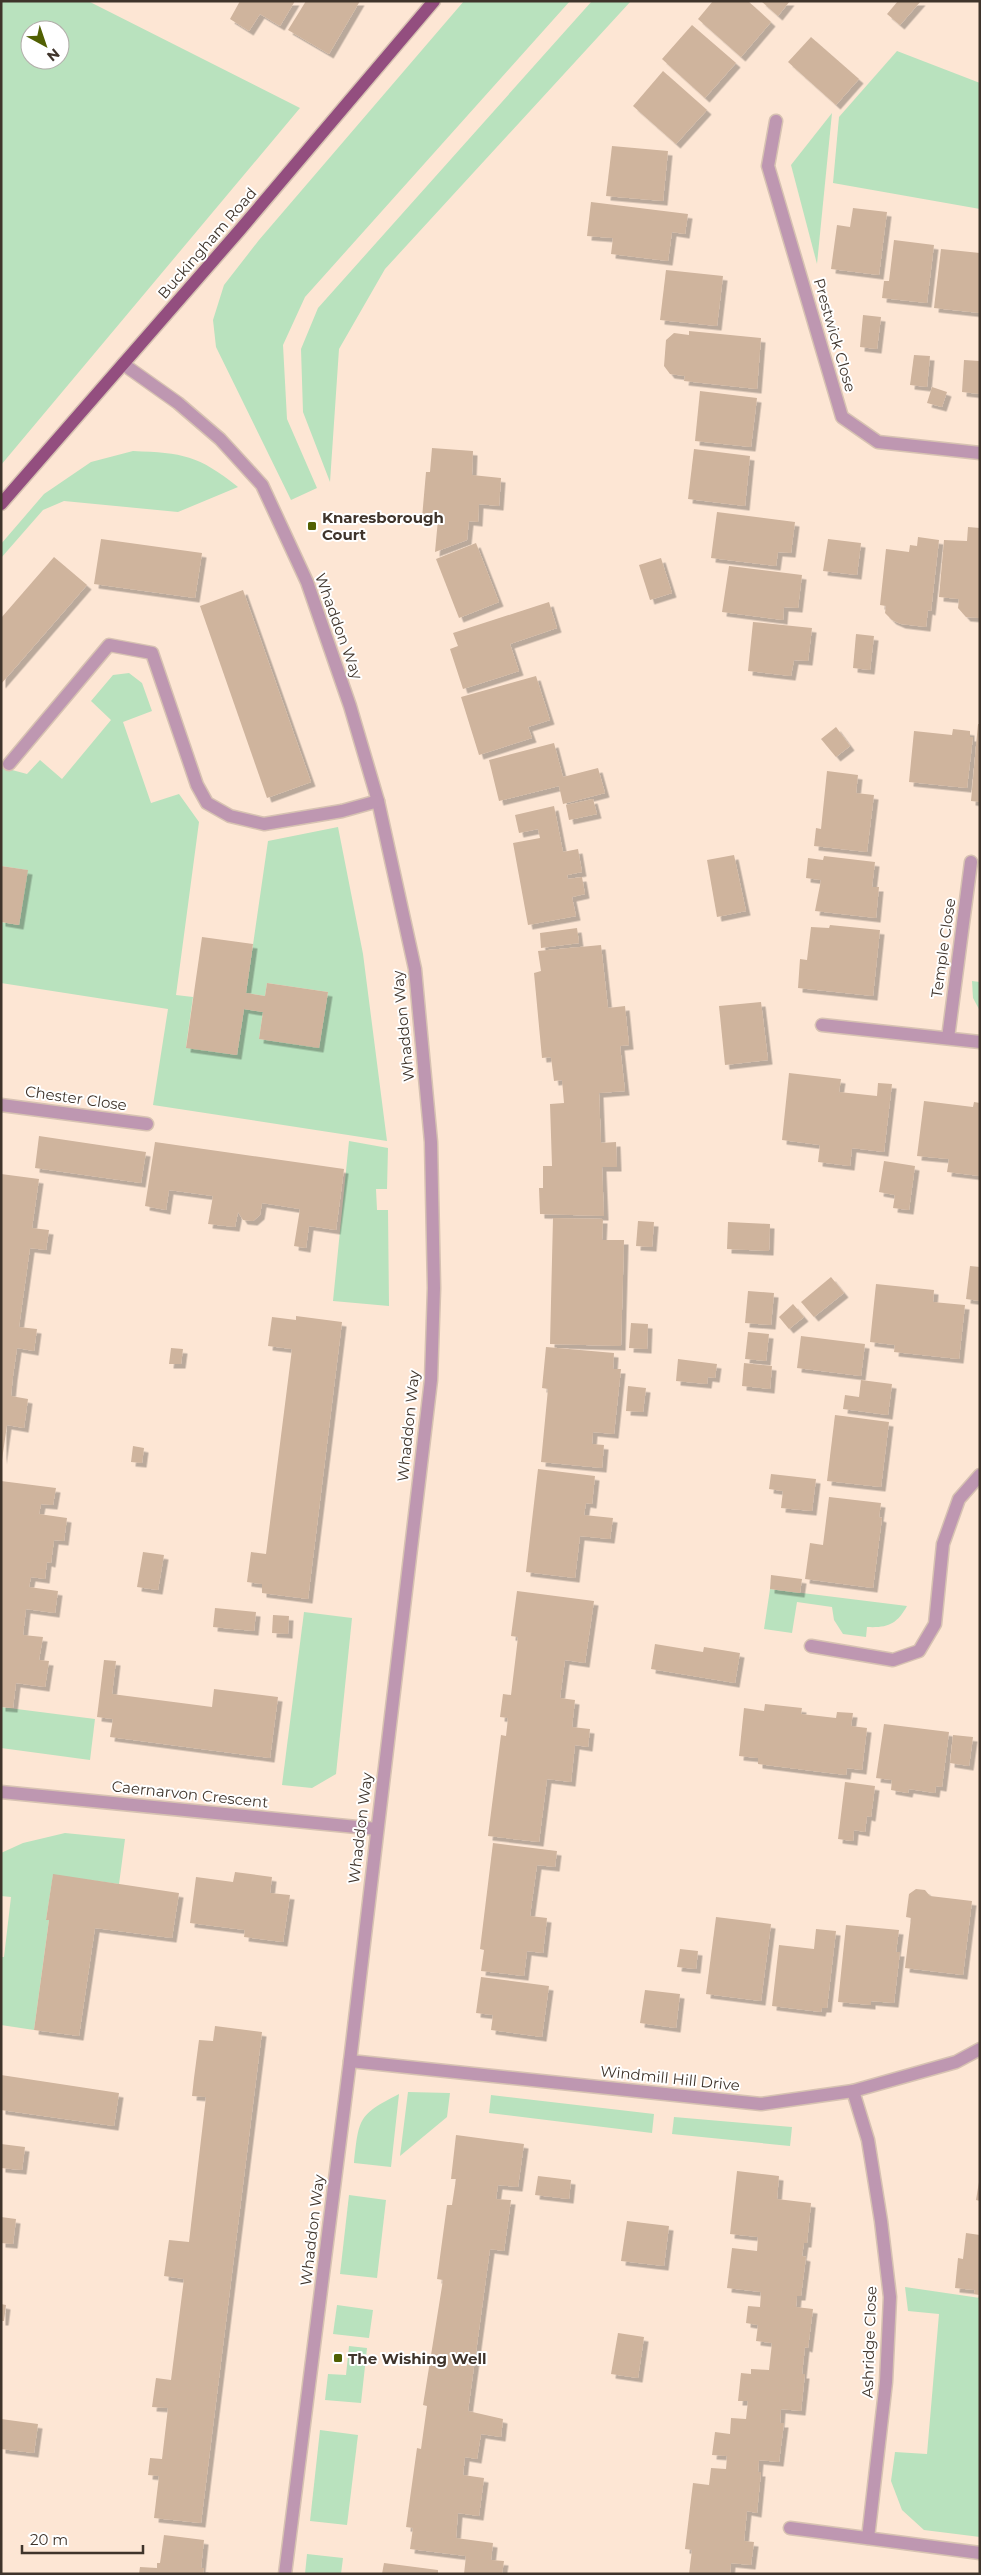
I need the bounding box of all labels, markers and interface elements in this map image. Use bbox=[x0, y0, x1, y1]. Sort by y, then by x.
north arrow bbox=[20, 20, 70, 70]
text: N bbox=[43, 44, 63, 65]
street label: Buckingham Road bbox=[154, 183, 260, 303]
street label: Prestwick Close bbox=[810, 276, 860, 394]
place label: Knaresborough Court bbox=[322, 508, 444, 544]
marker: Knaresborough Court bbox=[306, 520, 318, 532]
street label: Whaddon Way bbox=[311, 570, 367, 683]
street label: Temple Close bbox=[927, 897, 959, 999]
street label: Whaddon Way bbox=[388, 969, 418, 1083]
street label: Chester Close bbox=[24, 1081, 128, 1115]
street label: Whaddon Way bbox=[393, 1369, 423, 1483]
street label: Whaddon Way bbox=[344, 1771, 376, 1885]
street label: Caernarvon Crescent bbox=[111, 1776, 269, 1812]
street label: Windmill Hill Drive bbox=[599, 2061, 741, 2095]
street label: Whaddon Way bbox=[296, 2173, 328, 2287]
street label: Ashridge Close bbox=[858, 2286, 880, 2398]
place label: The Wishing Well bbox=[348, 2349, 486, 2368]
marker: The Wishing Well bbox=[332, 2352, 344, 2364]
scale bar bbox=[22, 2522, 144, 2554]
text: 20 m bbox=[30, 2530, 68, 2549]

